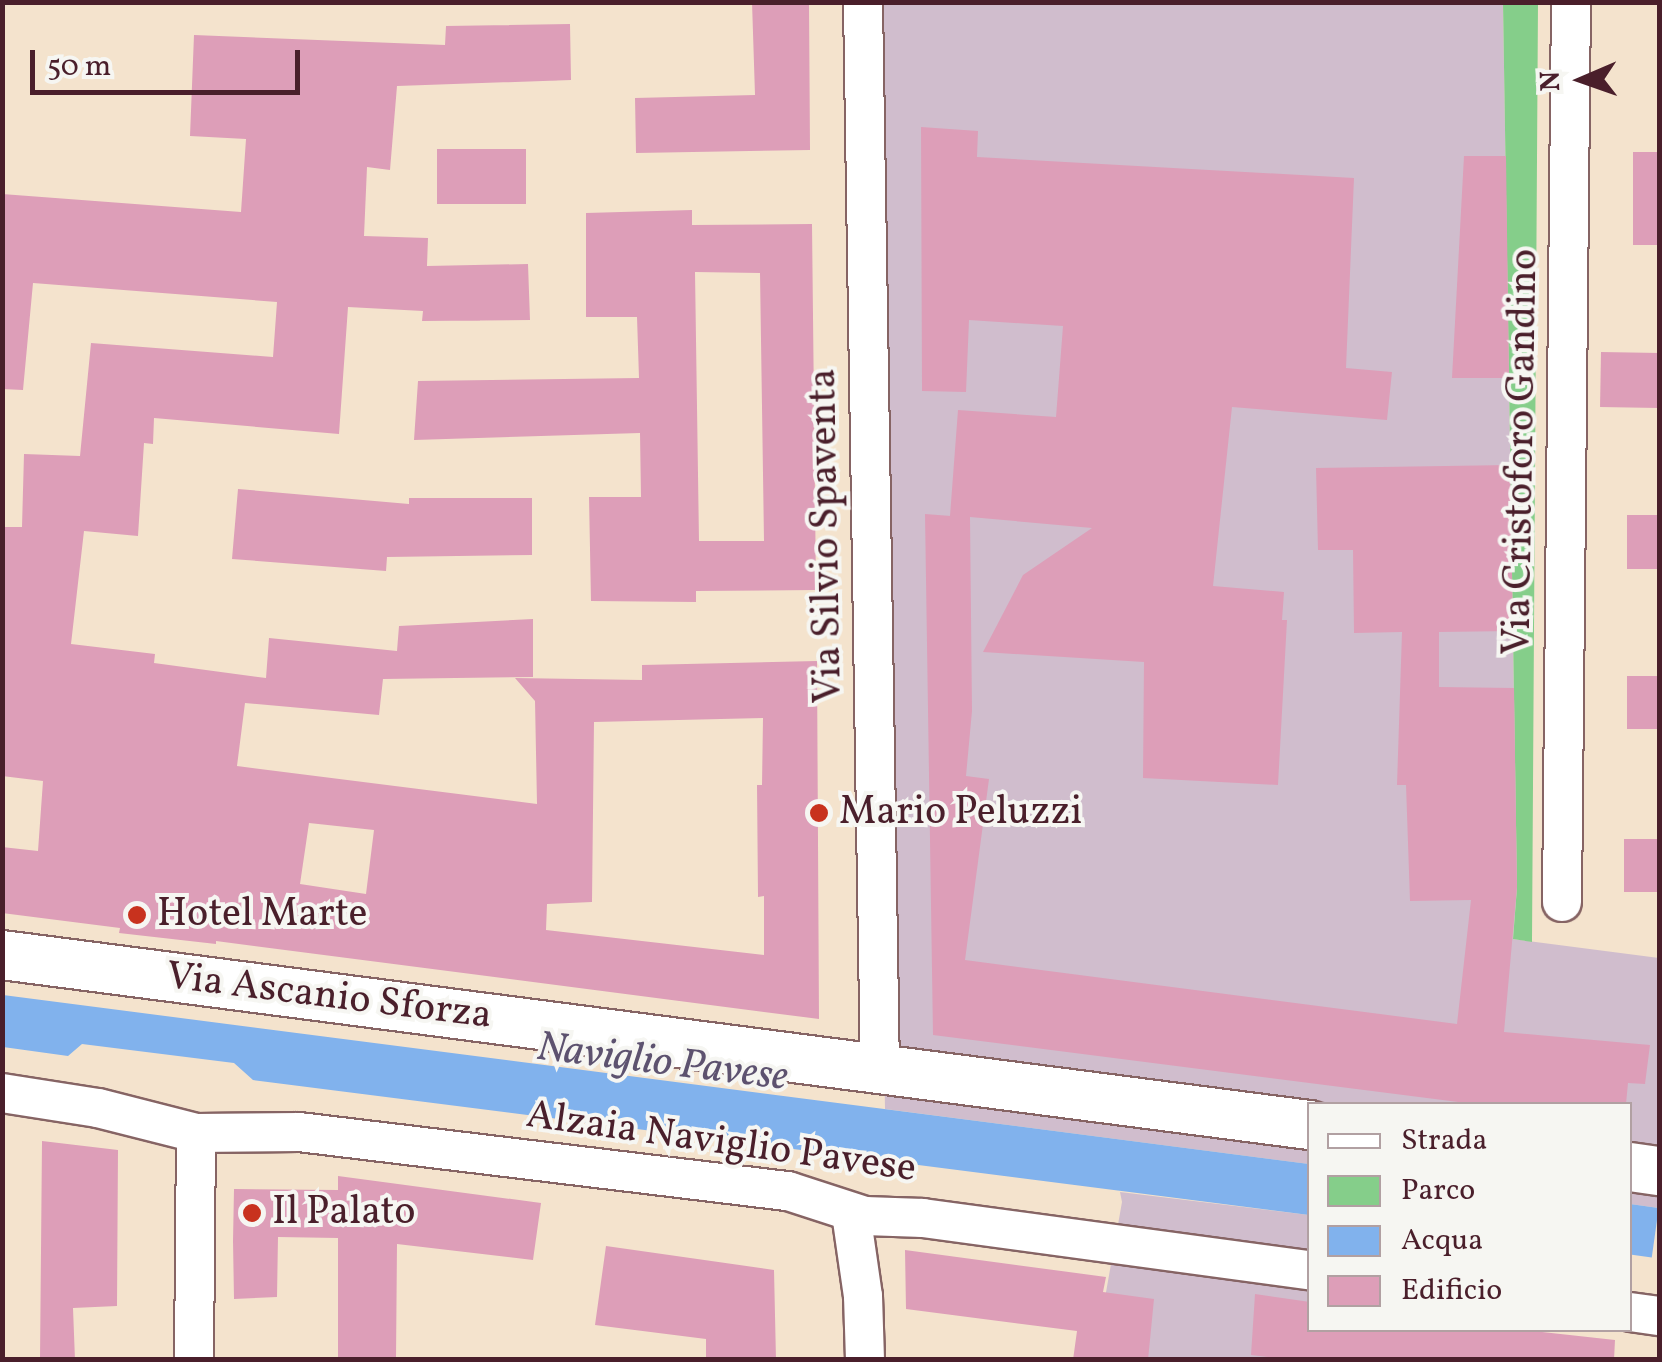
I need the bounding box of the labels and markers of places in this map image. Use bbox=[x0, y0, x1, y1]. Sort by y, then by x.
place label: Mario Peluzzi bbox=[839, 789, 1082, 837]
marker: Mario Peluzzi bbox=[808, 802, 830, 824]
place label: Hotel Marte bbox=[157, 891, 367, 939]
marker: Hotel Marte bbox=[126, 904, 148, 926]
place label: Il Palato bbox=[272, 1189, 415, 1237]
marker: Il Palato bbox=[241, 1202, 263, 1224]

